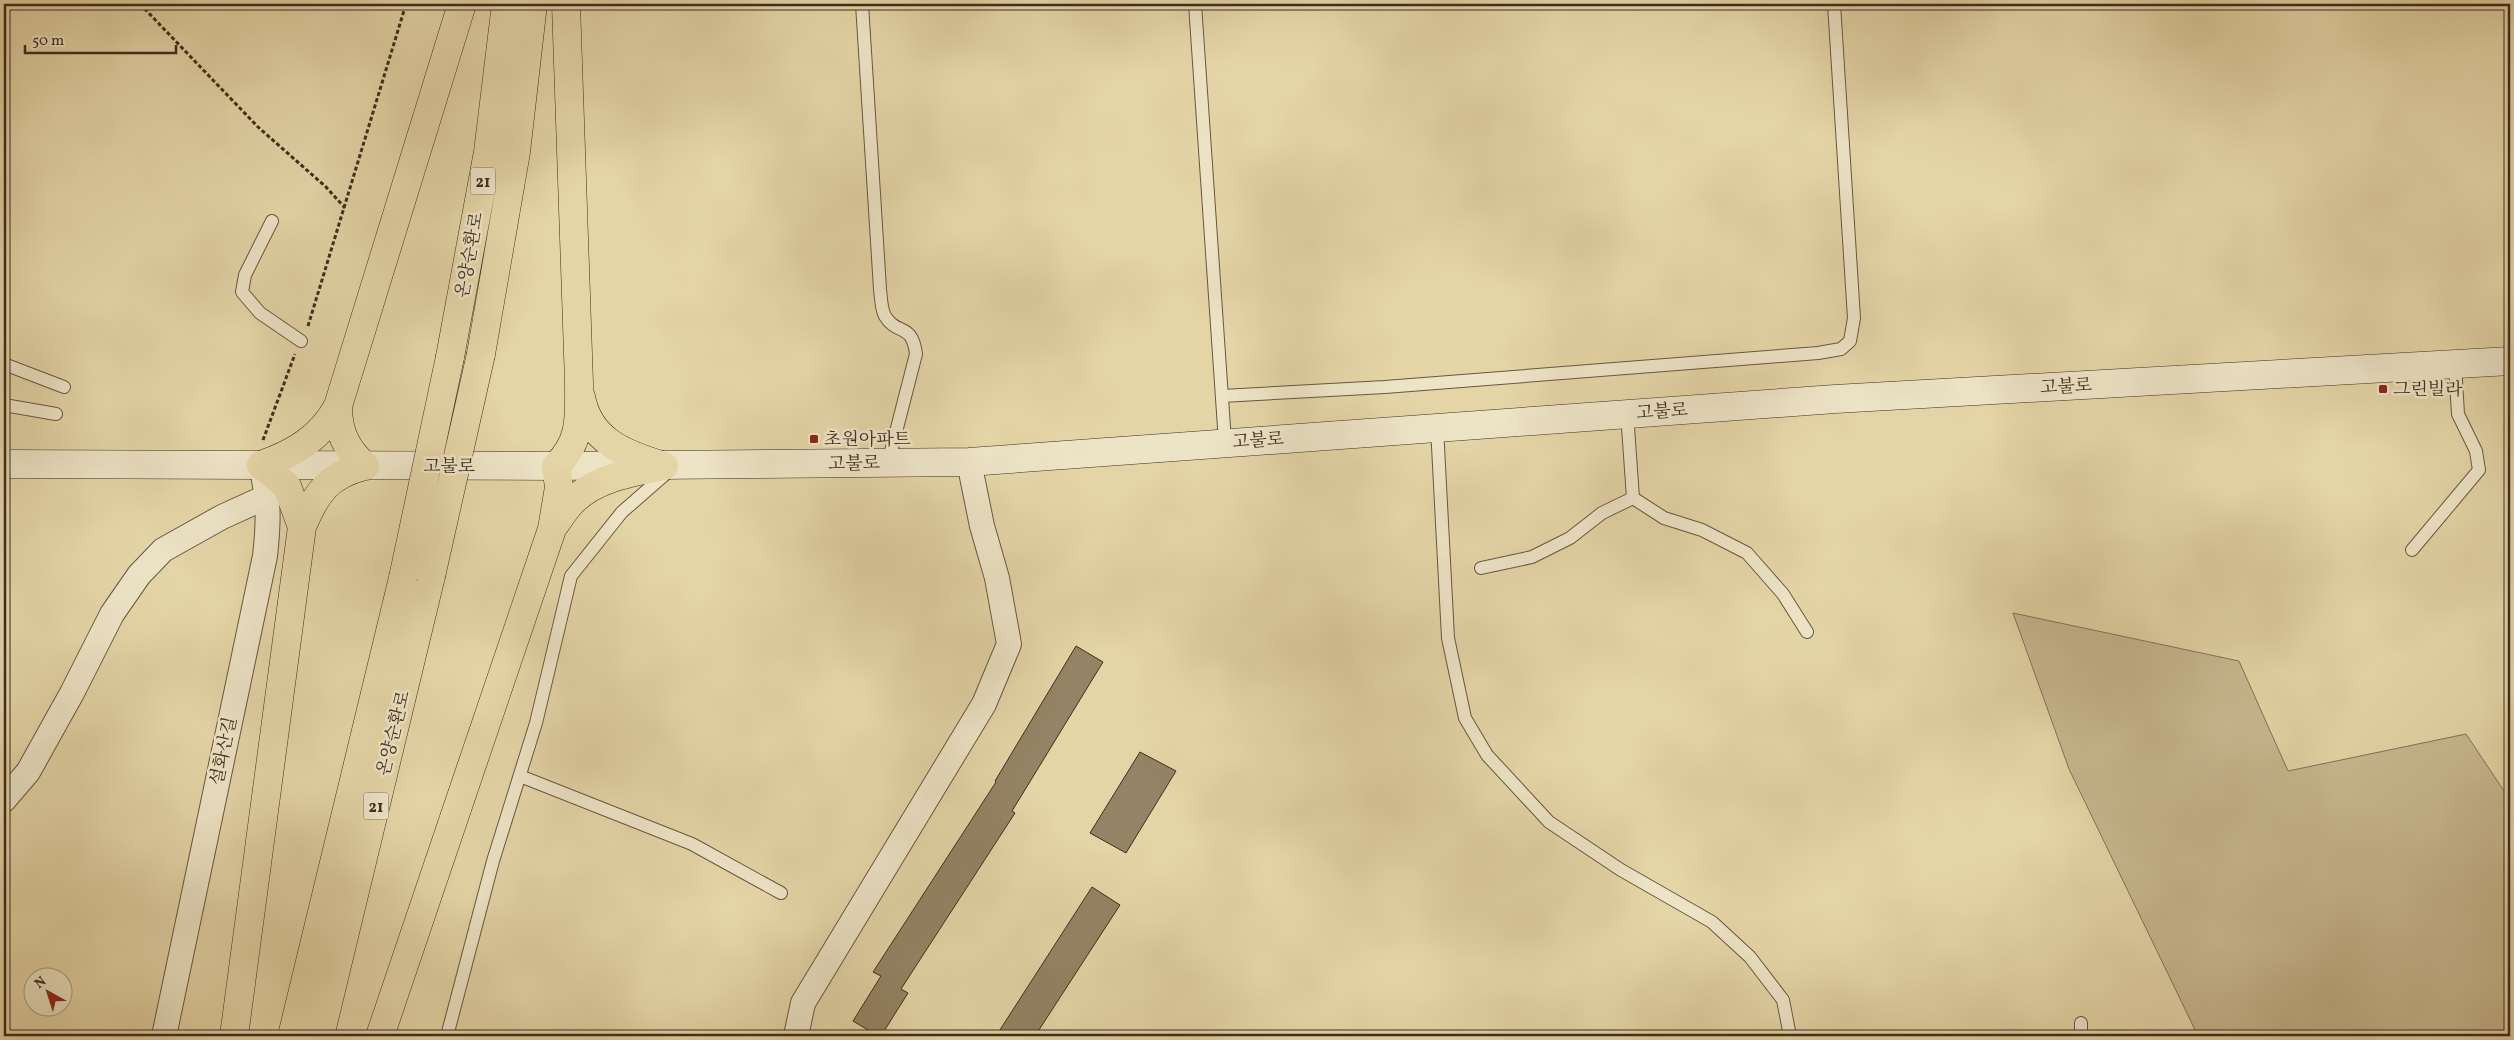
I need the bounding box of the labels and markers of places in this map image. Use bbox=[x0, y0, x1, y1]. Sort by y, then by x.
place label: 그린빌라 bbox=[2393, 378, 2463, 403]
marker: 그린빌라 bbox=[2377, 383, 2389, 395]
place label: 초원아파트 bbox=[824, 428, 912, 453]
marker: 초원아파트 bbox=[808, 433, 820, 445]

